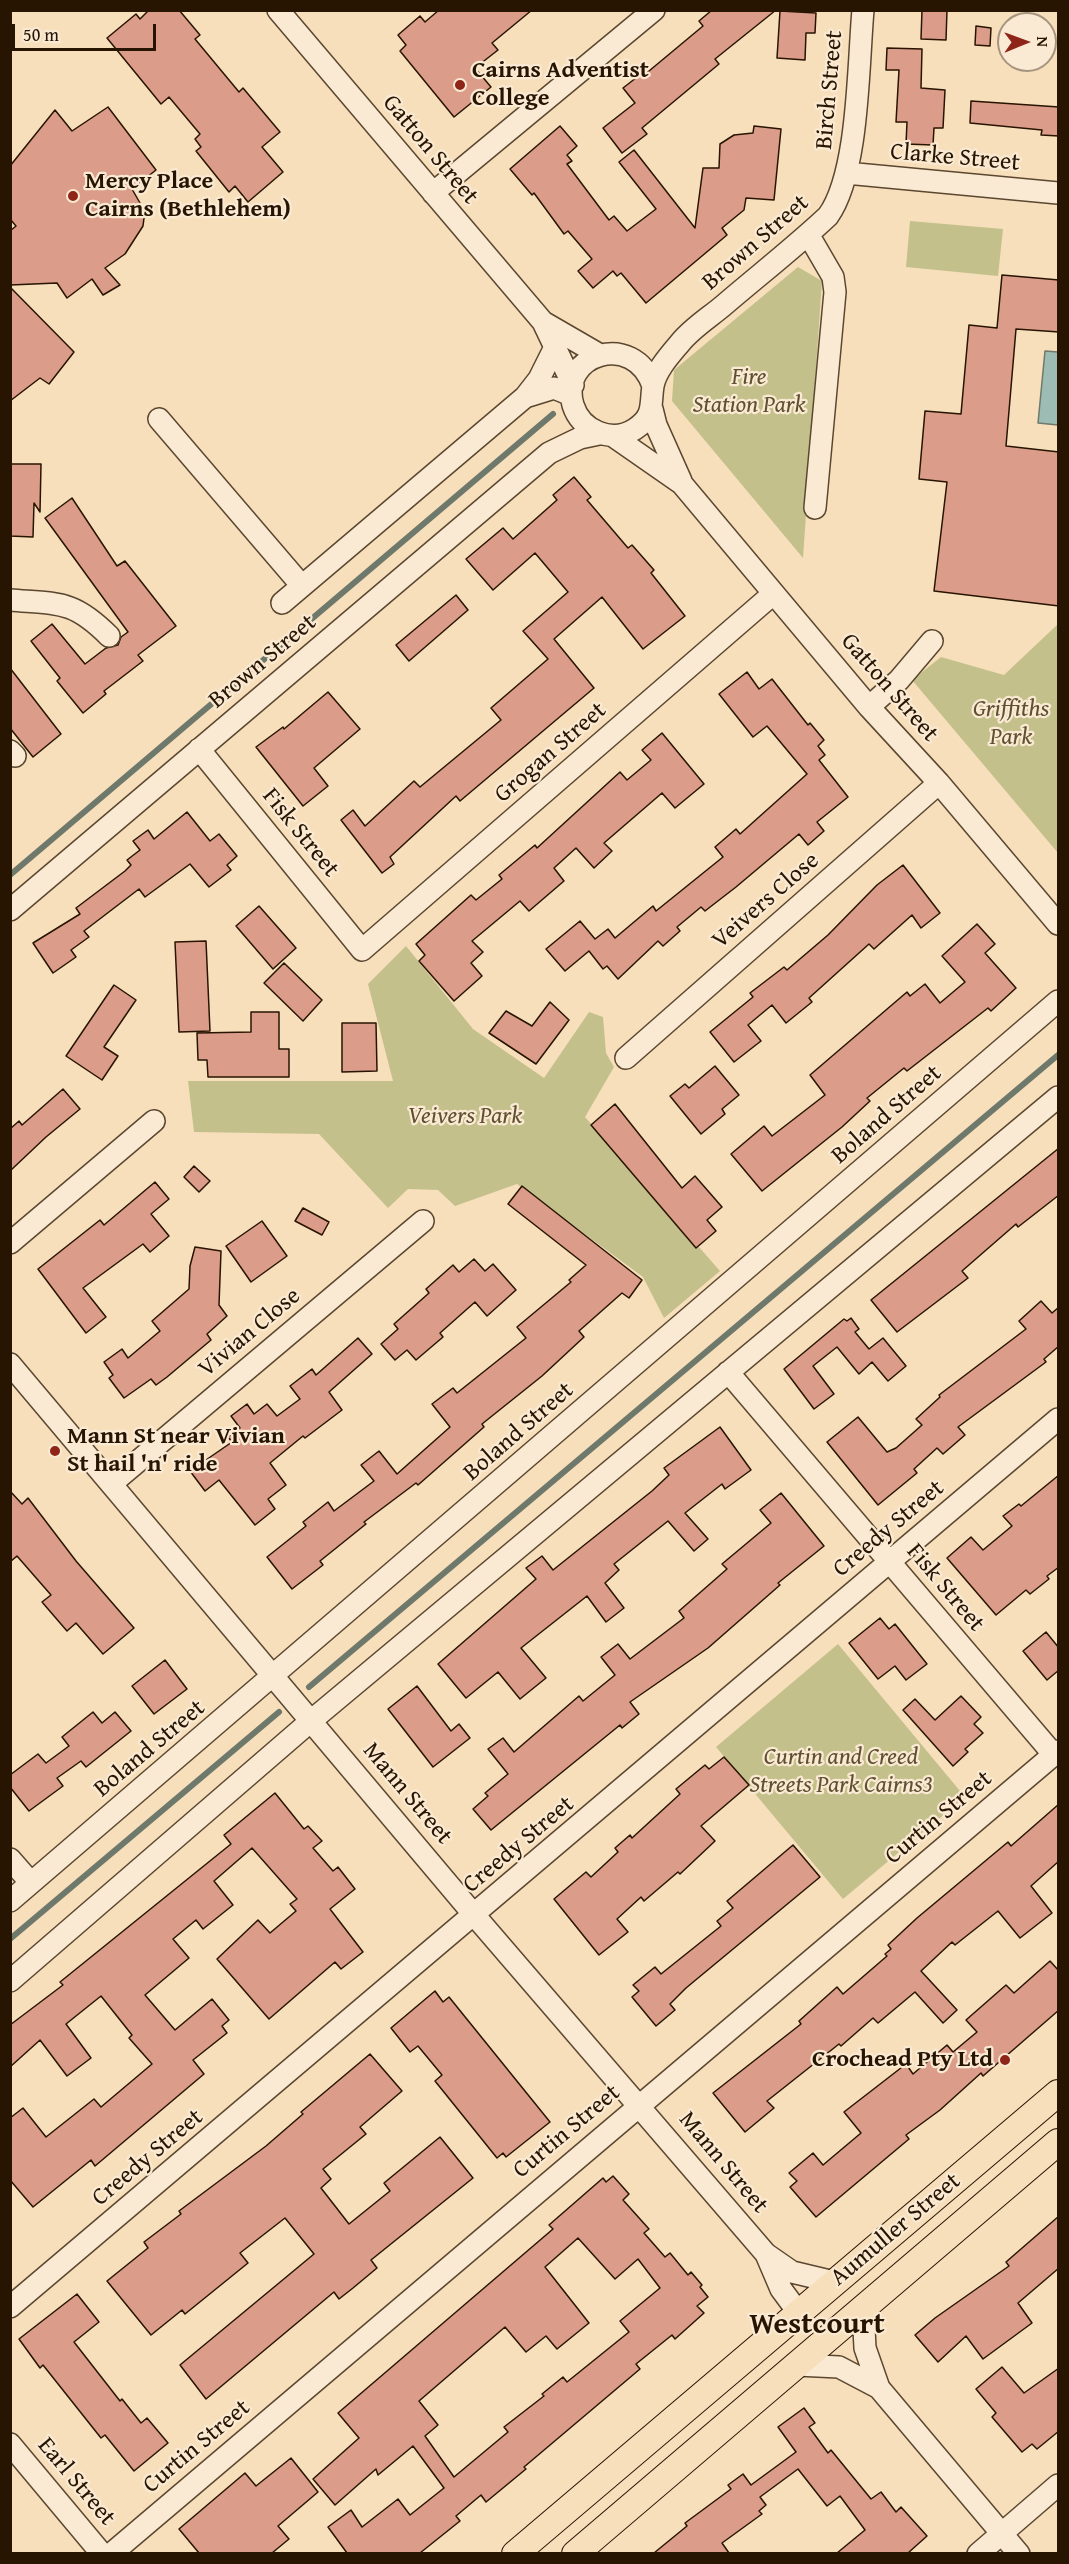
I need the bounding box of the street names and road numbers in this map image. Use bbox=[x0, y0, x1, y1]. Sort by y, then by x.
street label: Birch Street bbox=[810, 29, 850, 151]
street label: Gatton Street bbox=[376, 89, 484, 211]
street label: Clarke Street bbox=[889, 138, 1021, 178]
street label: Brown Street bbox=[697, 189, 815, 297]
street label: Brown Street bbox=[203, 609, 323, 715]
street label: Gatton Street bbox=[834, 628, 944, 748]
street label: Grogan Street bbox=[489, 697, 613, 809]
street label: Fisk Street bbox=[255, 783, 345, 883]
street label: Veivers Close bbox=[707, 847, 825, 955]
street label: Boland Street bbox=[826, 1059, 948, 1171]
street label: Vivian Close bbox=[193, 1282, 307, 1384]
street label: Boland Street bbox=[458, 1376, 580, 1488]
street label: Creedy Street bbox=[828, 1474, 950, 1584]
street label: Fisk Street bbox=[900, 1538, 990, 1638]
street label: Boland Street bbox=[89, 1694, 211, 1804]
street label: Mann Street bbox=[356, 1737, 458, 1851]
street label: Curtin Street bbox=[880, 1765, 998, 1871]
street label: Creedy Street bbox=[458, 1790, 580, 1900]
street label: Curtin Street bbox=[508, 2079, 626, 2185]
street label: Creedy Street bbox=[87, 2103, 209, 2213]
street label: Mann Street bbox=[672, 2106, 774, 2220]
street label: Aumuller Street bbox=[825, 2167, 967, 2293]
street label: Curtin Street bbox=[138, 2394, 256, 2500]
street label: Earl Street bbox=[31, 2432, 121, 2532]

